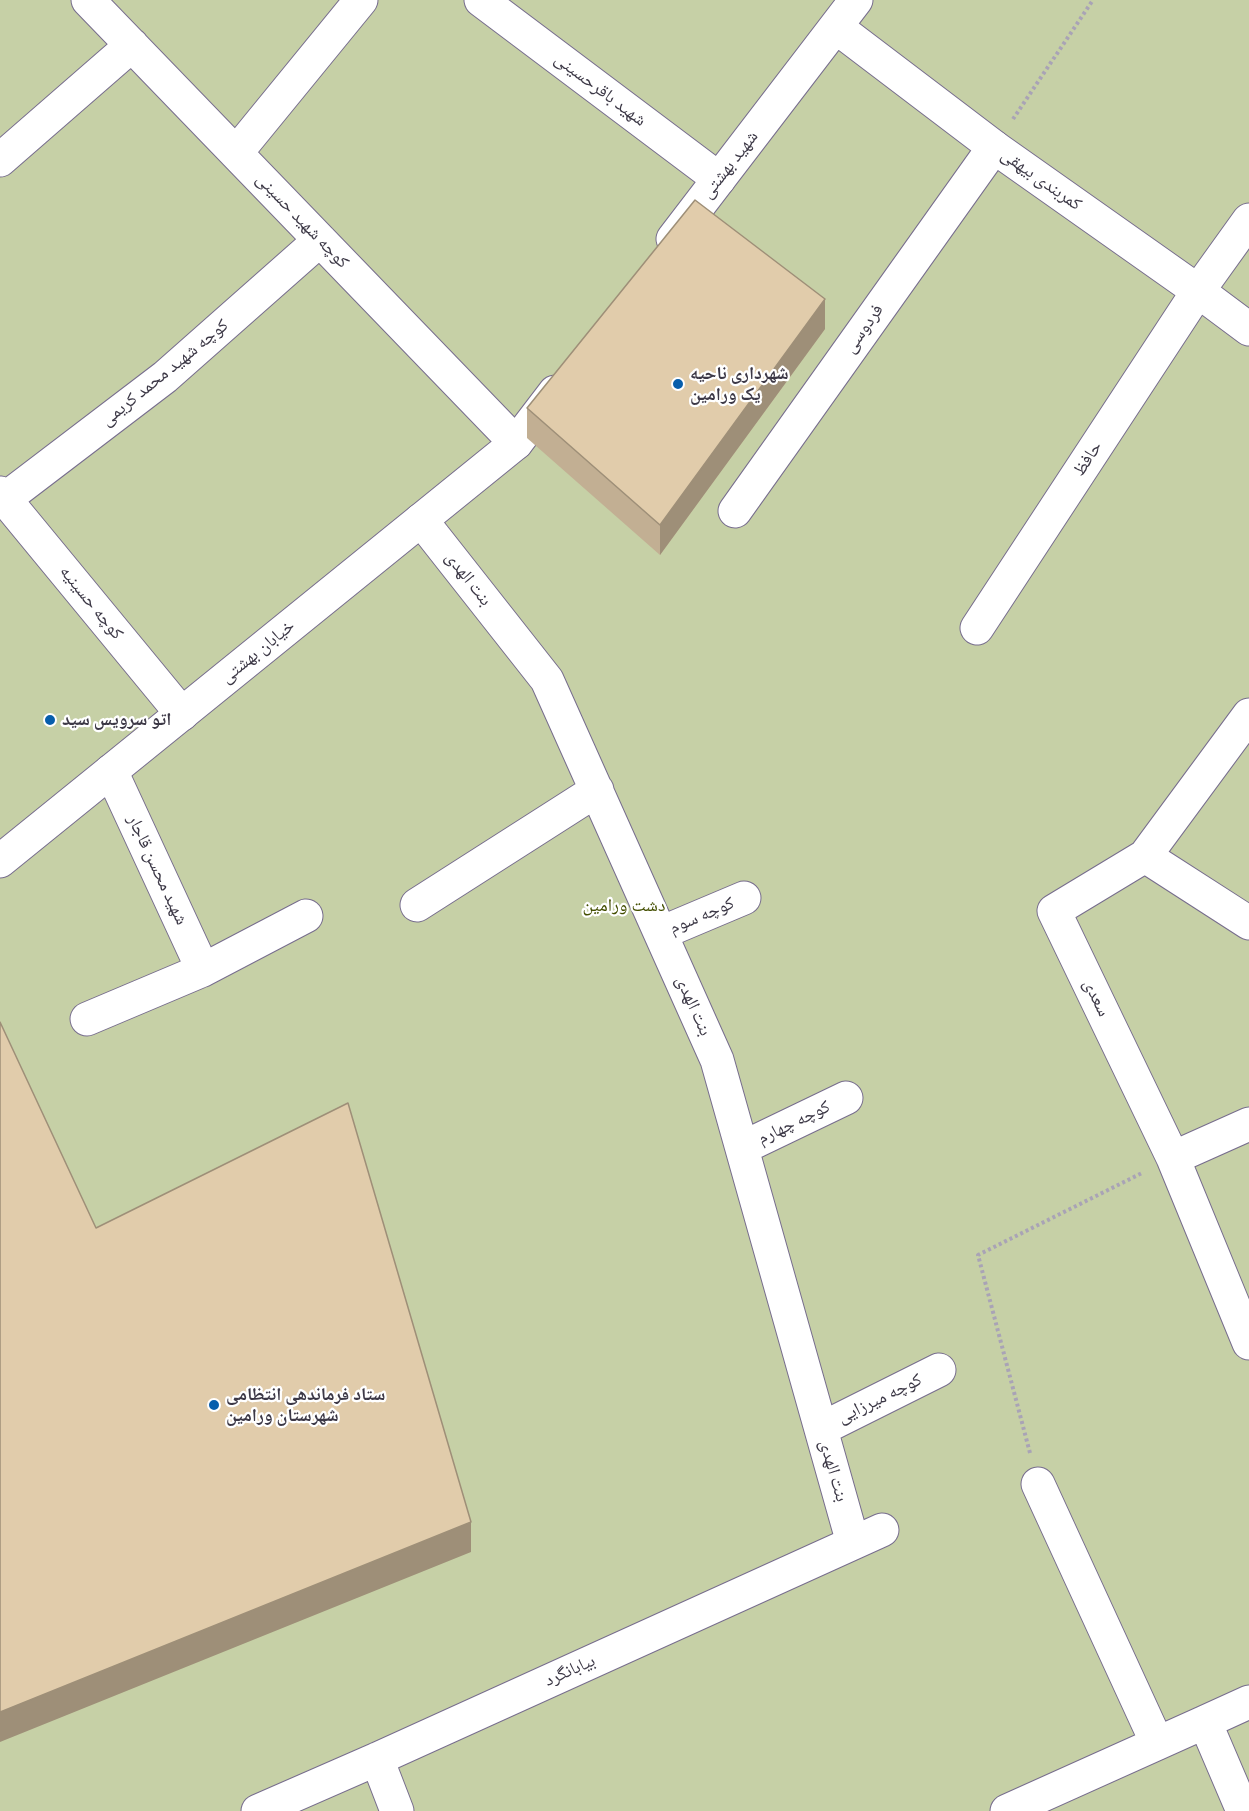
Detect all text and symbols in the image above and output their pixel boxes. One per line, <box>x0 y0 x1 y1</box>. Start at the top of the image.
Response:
street label: شهید باقرحسینی <box>550 48 650 132</box>
street label: شهید بهشتی <box>697 127 763 203</box>
street label: کمربندی بیهقی <box>996 144 1086 216</box>
street label: کوچه شهید حسینی <box>251 169 353 273</box>
street label: فردوسی <box>839 300 889 358</box>
street label: کوچه شهید محمد کریمی <box>97 315 233 431</box>
place label: شهرداری ناحیه یک ورامین <box>690 363 789 406</box>
marker: شهرداری ناحیه یک ورامین <box>671 377 685 391</box>
street label: حافظ <box>1069 437 1107 481</box>
street label: بنت الهدی <box>440 547 496 611</box>
street label: کوچه حسینیه <box>55 562 127 644</box>
street label: خیابان بهشتی <box>217 616 299 688</box>
place label: اتو سرویس سید <box>62 709 171 731</box>
marker: اتو سرویس سید <box>43 713 57 727</box>
street label: شهید محسن قاجار <box>122 811 192 929</box>
street label: کوچه سوم <box>666 893 738 939</box>
park label: دشت ورامین <box>583 895 665 917</box>
street label: بنت الهدی <box>670 973 716 1039</box>
street label: سعدی <box>1078 976 1114 1020</box>
street label: کوچه چهارم <box>754 1096 834 1150</box>
street label: کوچه میرزایی <box>834 1369 926 1429</box>
place label: ستاد فرماندهی انتظامی شهرستان ورامین <box>226 1384 385 1426</box>
marker: ستاد فرماندهی انتظامی شهرستان ورامین <box>207 1398 221 1412</box>
street label: بنت الهدی <box>814 1438 852 1504</box>
street label: بیابانگرد <box>541 1650 599 1692</box>

